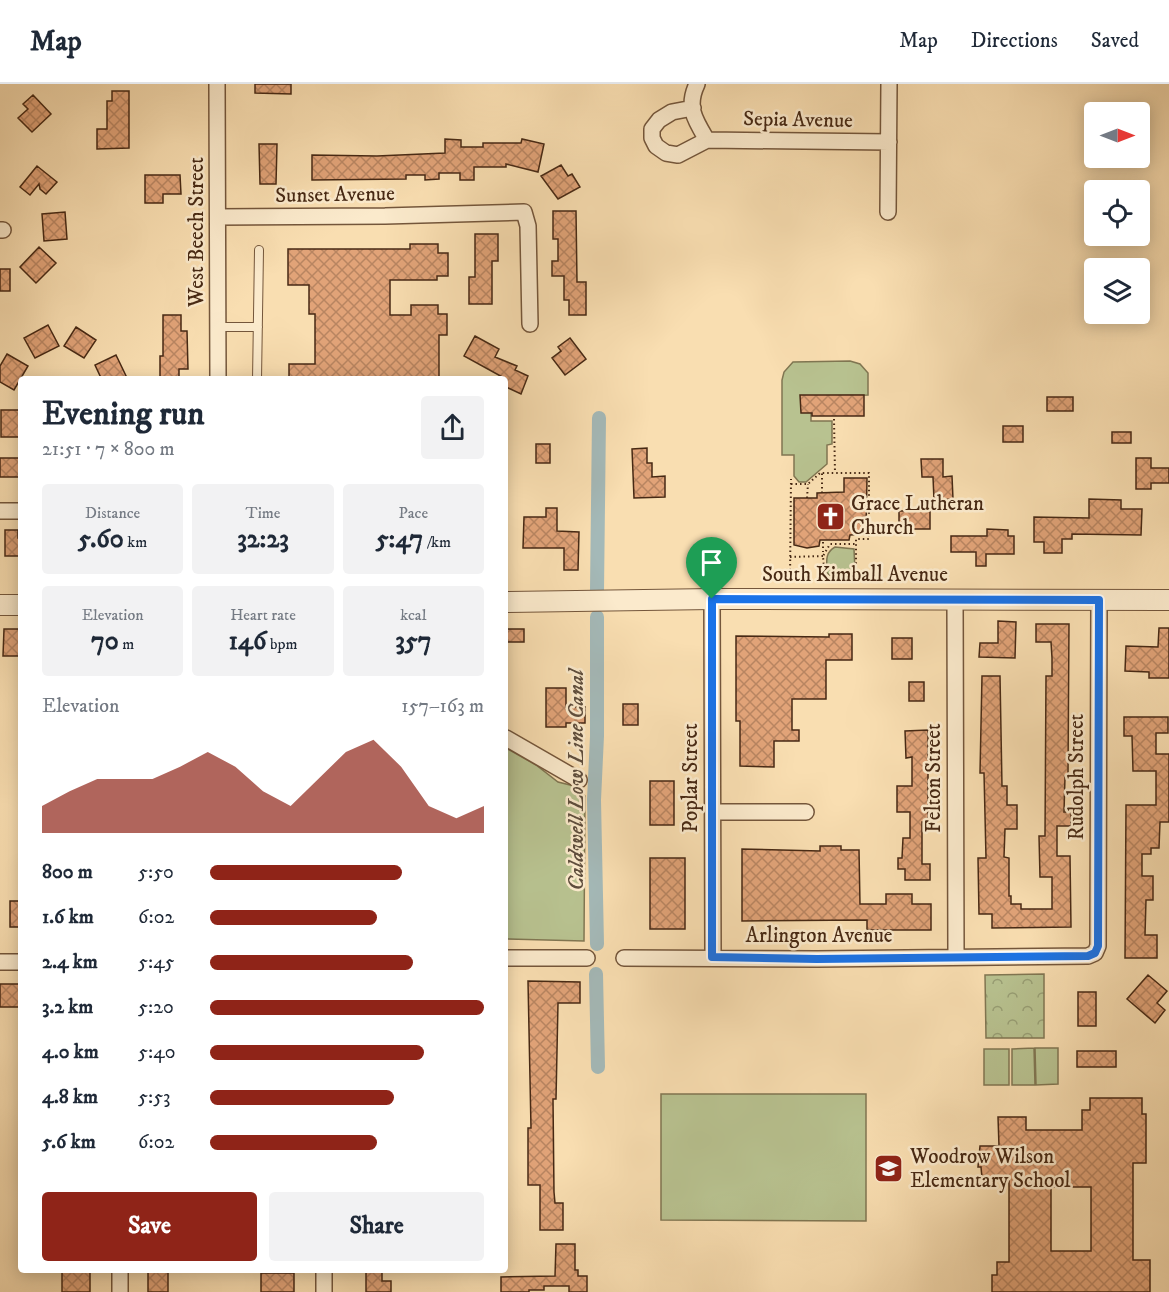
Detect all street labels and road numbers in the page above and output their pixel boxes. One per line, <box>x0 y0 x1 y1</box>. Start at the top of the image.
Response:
street label: Sepia Avenue <box>743 106 853 134</box>
street label: West Beech Street <box>184 157 210 308</box>
street label: Sunset Avenue <box>275 181 395 209</box>
street label: South Kimball Avenue <box>762 562 948 588</box>
street label: Rudolph Street <box>1064 713 1090 840</box>
street label: Poplar Street <box>678 723 704 833</box>
street label: Felton Street <box>921 723 947 833</box>
street label: Arlington Avenue <box>746 923 893 949</box>

